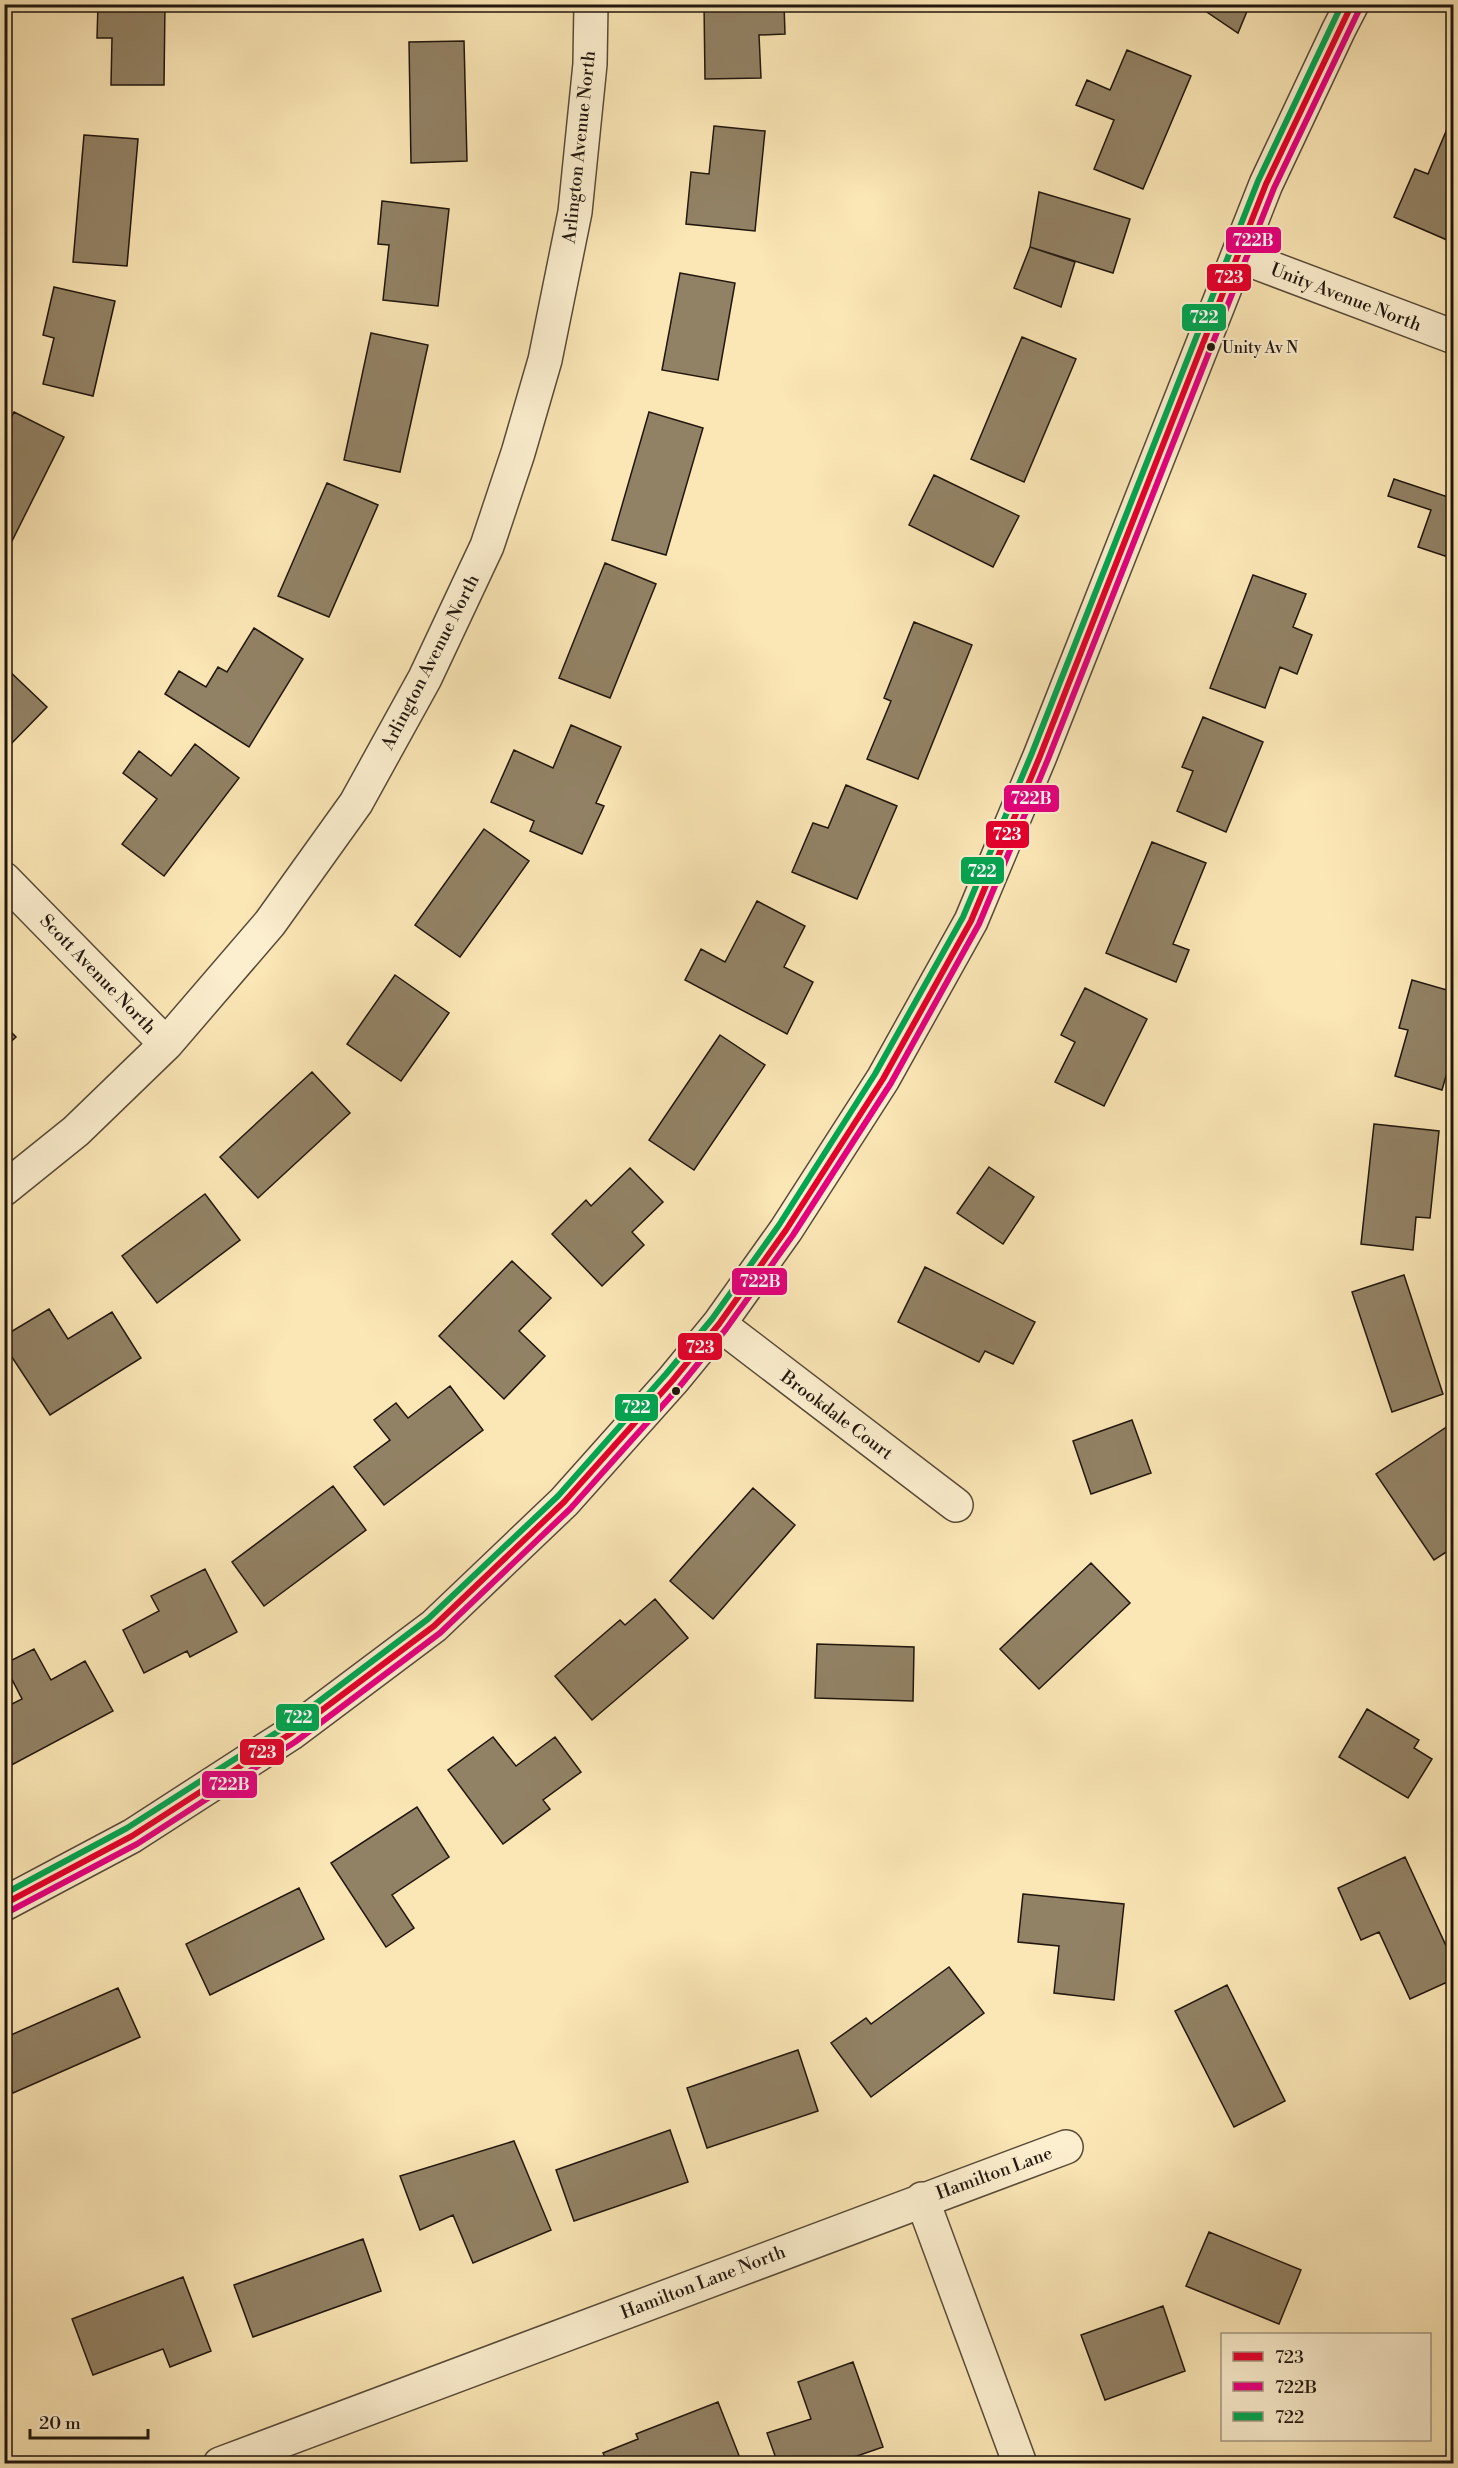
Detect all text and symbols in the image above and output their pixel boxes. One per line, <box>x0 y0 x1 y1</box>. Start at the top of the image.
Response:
street label: Arlington Avenue North <box>558 49 601 246</box>
line badge: 722B <box>1225 226 1282 254</box>
text: 722B <box>1232 231 1274 251</box>
street label: Unity Avenue North <box>1267 258 1425 337</box>
line badge: 723 <box>1206 263 1252 292</box>
text: 723 <box>1215 268 1244 288</box>
line badge: 722 <box>1181 303 1227 332</box>
text: 722 <box>1189 308 1219 328</box>
place label: Unity Av N <box>1222 338 1298 358</box>
marker: Unity Av N <box>1205 341 1217 353</box>
street label: Arlington Avenue North <box>376 570 485 755</box>
line badge: 722B <box>1003 784 1060 813</box>
text: 722B <box>1010 789 1052 809</box>
line badge: 723 <box>985 820 1030 849</box>
text: 723 <box>993 825 1022 845</box>
line badge: 722 <box>960 856 1005 885</box>
text: 722 <box>967 862 997 882</box>
street label: Scott Avenue North <box>35 910 161 1039</box>
line badge: 722B <box>731 1267 788 1296</box>
text: 722B <box>739 1272 781 1292</box>
line badge: 723 <box>677 1332 723 1361</box>
text: 723 <box>686 1338 715 1358</box>
street label: Brookdale Court <box>775 1365 898 1465</box>
unlabelled marker <box>670 1385 682 1397</box>
line badge: 722 <box>614 1393 659 1422</box>
text: 722 <box>621 1398 651 1418</box>
line badge: 722 <box>275 1703 320 1732</box>
text: 722 <box>283 1708 313 1728</box>
line badge: 723 <box>239 1738 285 1766</box>
text: 723 <box>248 1743 277 1763</box>
line badge: 722B <box>201 1770 258 1799</box>
text: 722B <box>208 1775 250 1795</box>
street label: Hamilton Lane <box>933 2142 1055 2205</box>
street label: Hamilton Lane North <box>618 2240 789 2325</box>
legend <box>1221 2333 1431 2441</box>
text: 723 <box>1275 2346 1304 2369</box>
text: 722B <box>1275 2376 1317 2399</box>
scale bar <box>30 2402 148 2440</box>
text: 722 <box>1275 2406 1304 2429</box>
text: 20 m <box>39 2412 81 2435</box>

